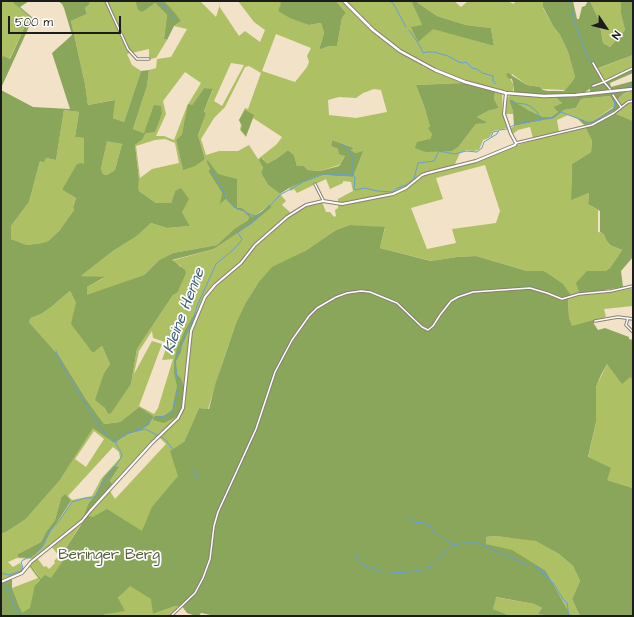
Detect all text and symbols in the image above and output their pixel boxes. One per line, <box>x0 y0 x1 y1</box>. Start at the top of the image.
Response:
scale bar <box>10 8 123 34</box>
north arrow <box>586 8 626 48</box>
text: 500 m <box>15 14 53 31</box>
text: N <box>608 28 624 42</box>
water label: Kleine Henne <box>160 266 210 356</box>
park label: Beringer Berg <box>58 547 160 565</box>

